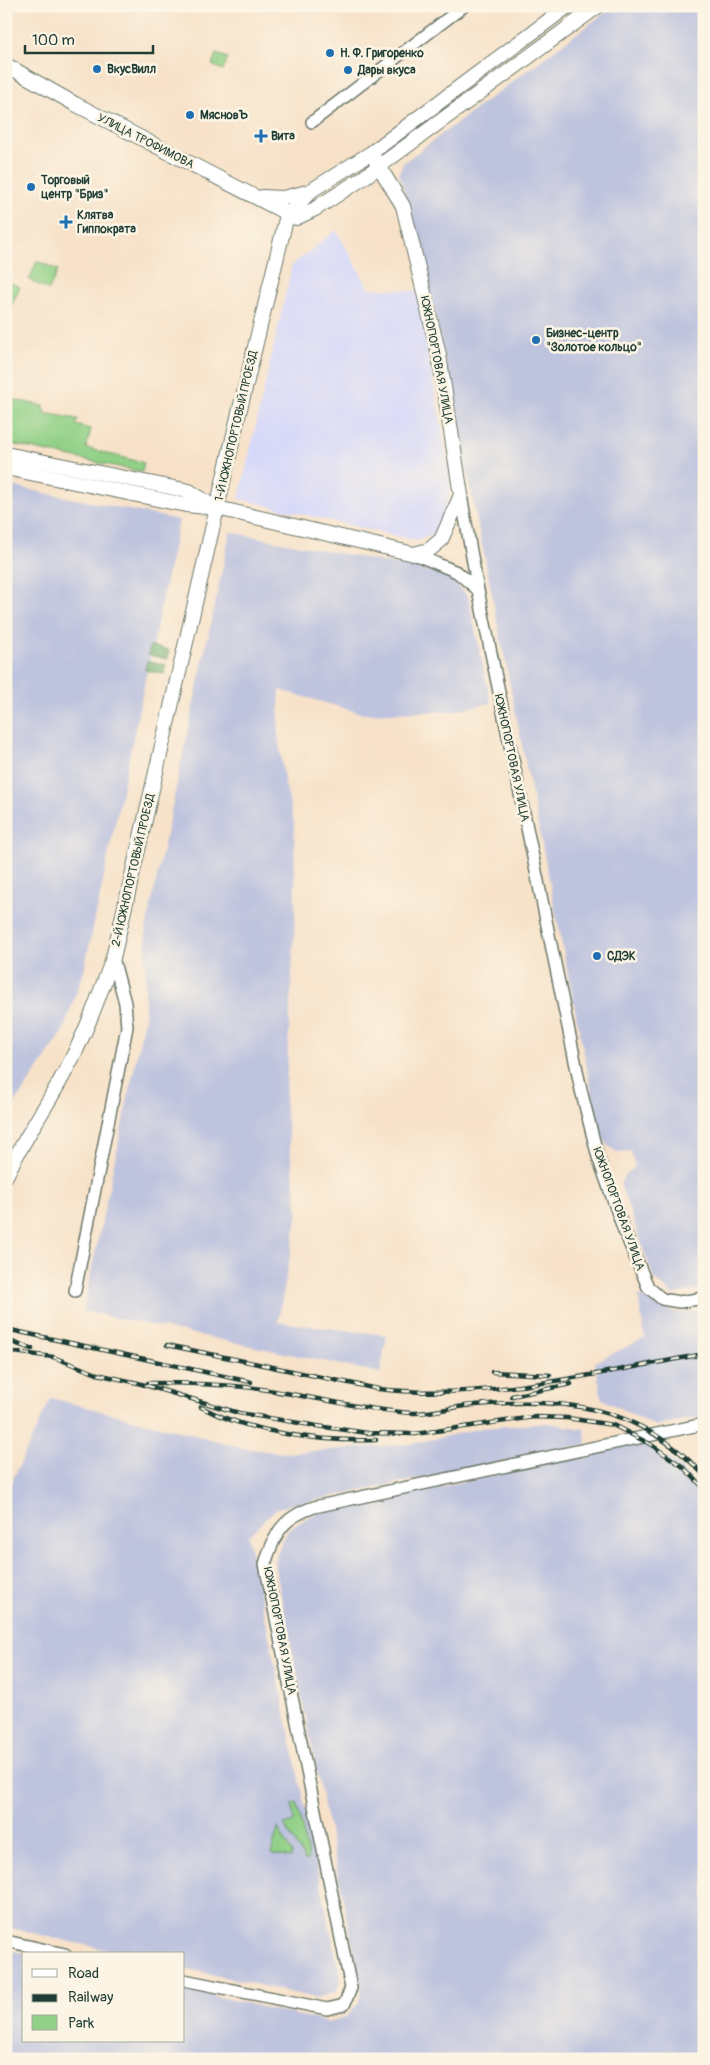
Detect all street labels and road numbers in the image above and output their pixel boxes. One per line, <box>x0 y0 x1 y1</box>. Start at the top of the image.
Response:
street label: УЛИЦА ТРОФИМОВА <box>95 111 197 172</box>
street label: ЮЖНОПОРТОВАЯ УЛИЦА <box>417 295 456 425</box>
street label: 1-Й ЮЖНОПОРТОВЫЙ ПРОЕЗД <box>212 349 261 503</box>
street label: ЮЖНОПОРТОВАЯ УЛИЦА <box>491 693 532 823</box>
street label: 2-Й ЮЖНОПОРТОВЫЙ ПРОЕЗД <box>109 792 159 948</box>
street label: ЮЖНОПОРТОВАЯ УЛИЦА <box>589 1146 648 1273</box>
street label: ЮЖНОПОРТОВАЯ УЛИЦА <box>260 1566 299 1696</box>

